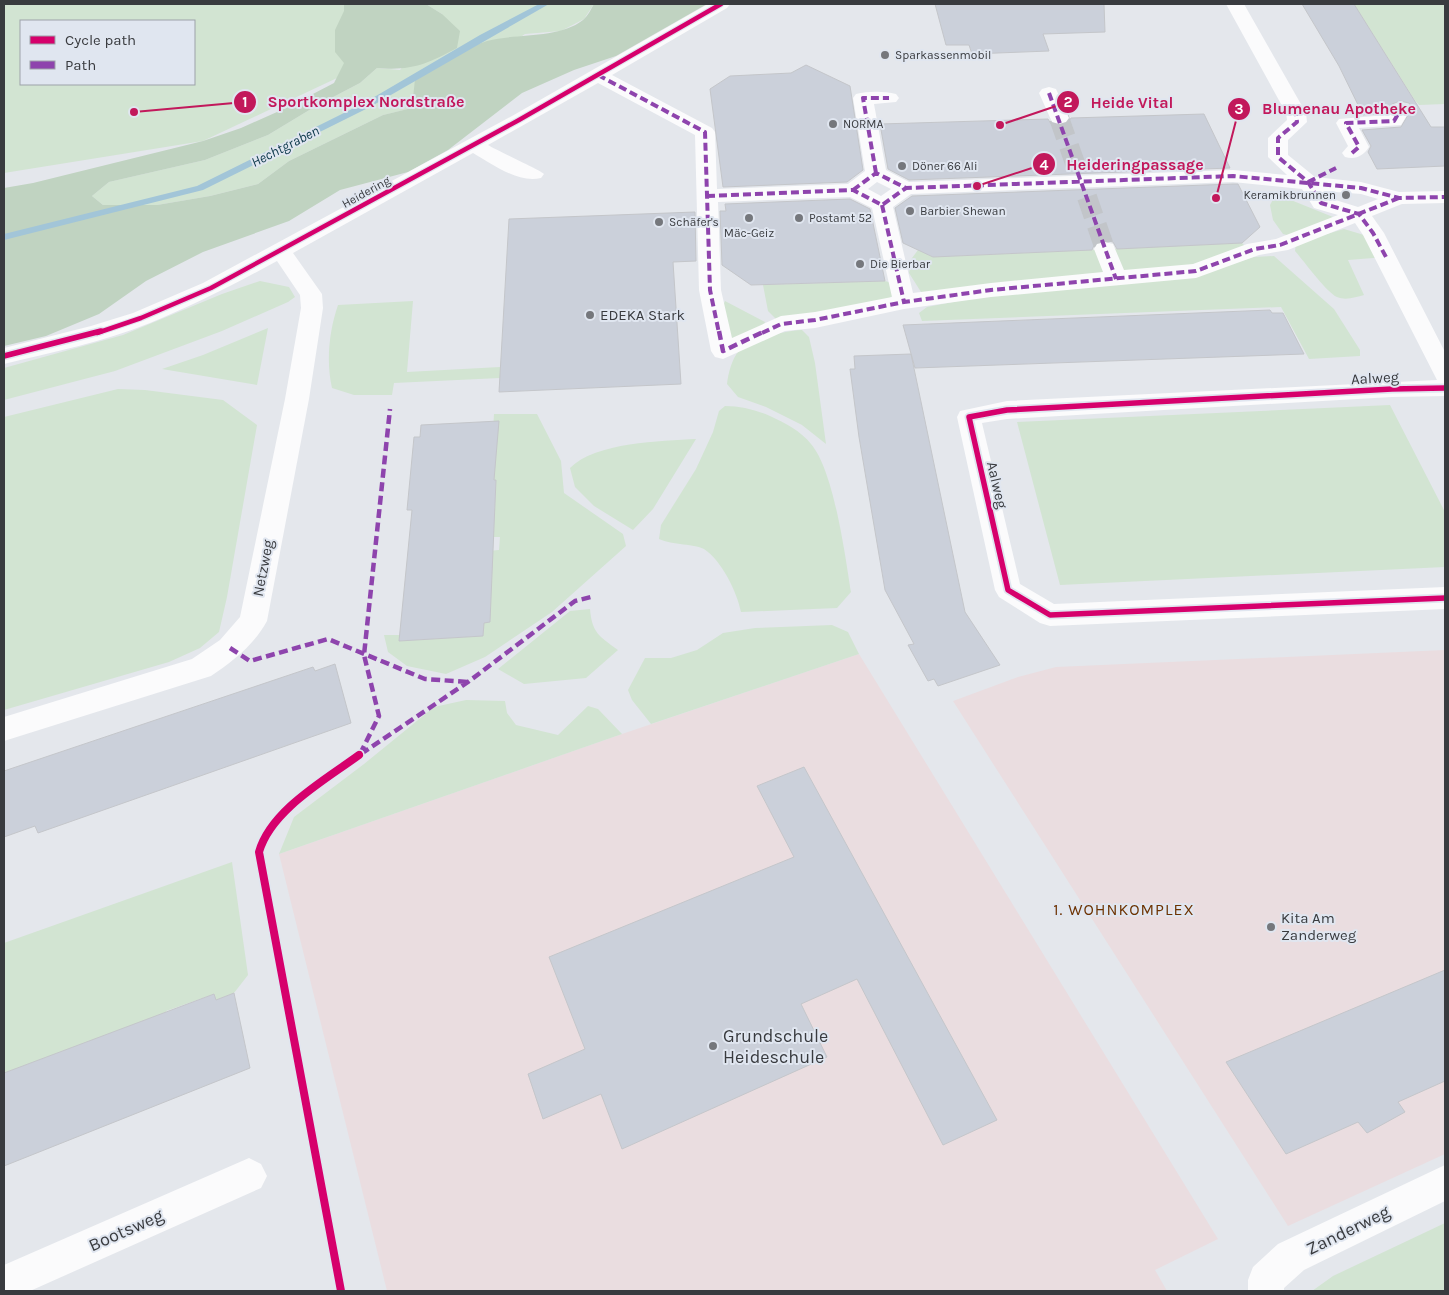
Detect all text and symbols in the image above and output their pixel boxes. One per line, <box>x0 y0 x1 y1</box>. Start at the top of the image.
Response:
legend <box>20 20 195 85</box>
text: Cycle path <box>65 31 136 49</box>
place label: Sparkassenmobil <box>895 48 991 62</box>
marker: Sparkassenmobil <box>879 49 891 61</box>
text: Path <box>65 56 96 74</box>
callout: Sportkomplex Nordstraße <box>233 86 475 117</box>
callout: Heide Vital <box>1055 87 1183 118</box>
text: Sportkomplex Nordstraße <box>267 92 465 111</box>
text: 1 <box>242 93 248 111</box>
text: 2 <box>1063 93 1073 111</box>
text: Heide Vital <box>1091 93 1173 112</box>
callout: Blumenau Apotheke <box>1227 93 1426 124</box>
text: Blumenau Apotheke <box>1262 99 1416 118</box>
text: 3 <box>1234 100 1244 118</box>
place label: NORMA <box>843 117 883 131</box>
marker: NORMA <box>827 118 839 130</box>
water label: Hechtgraben <box>248 122 322 171</box>
callout: Heideringpassage <box>1031 149 1214 180</box>
text: Heideringpassage <box>1066 155 1204 174</box>
text: 4 <box>1040 156 1049 174</box>
place label: Döner 66 Ali <box>912 159 978 173</box>
marker: Döner 66 Ali <box>896 160 908 172</box>
street label: Heidering <box>339 173 393 211</box>
place label: Keramikbrunnen <box>1243 188 1336 202</box>
marker: Keramikbrunnen <box>1340 189 1352 201</box>
place label: Barbier Shewan <box>920 204 1006 218</box>
marker: Barbier Shewan <box>904 205 916 217</box>
place label: Postamt 52 <box>809 211 872 225</box>
marker: Mäc-Geiz <box>743 212 755 224</box>
marker: Postamt 52 <box>793 212 805 224</box>
place label: Schäfer's <box>669 215 719 229</box>
marker: Schäfer's <box>653 216 665 228</box>
place label: Mäc-Geiz <box>724 226 774 240</box>
place label: Die Bierbar <box>870 257 931 271</box>
marker: Die Bierbar <box>854 258 866 270</box>
place label: EDEKA Stark <box>600 306 685 324</box>
marker: EDEKA Stark <box>584 309 596 321</box>
street label: Aalweg <box>1350 368 1400 388</box>
street label: Aalweg <box>983 460 1011 511</box>
street label: Netzweg <box>249 537 277 598</box>
district label: 1. WOHNKOMPLEX <box>1053 900 1195 919</box>
place label: Kita Am Zanderweg <box>1281 909 1357 944</box>
marker: Kita Am Zanderweg <box>1265 921 1277 933</box>
place label: Grundschule Heideschule <box>723 1025 828 1068</box>
marker: Grundschule Heideschule <box>707 1040 719 1052</box>
street label: Zanderweg <box>1303 1200 1393 1260</box>
street label: Bootsweg <box>85 1204 167 1256</box>

